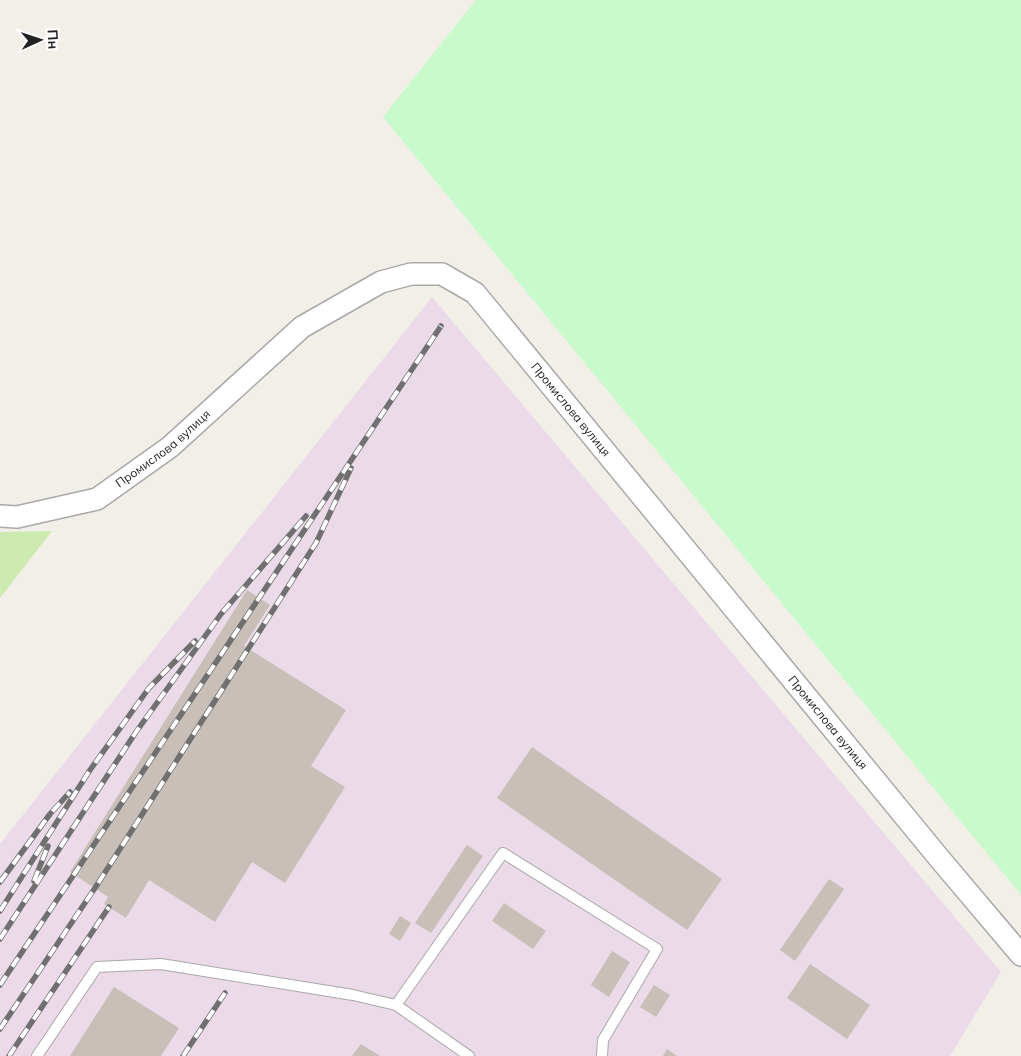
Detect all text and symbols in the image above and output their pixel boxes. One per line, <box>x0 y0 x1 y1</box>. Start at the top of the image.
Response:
north arrow <box>15 15 65 65</box>
text: Пн <box>43 29 62 50</box>
street label: Промислова вулиця <box>528 359 614 459</box>
street label: Промислова вулиця <box>112 406 213 490</box>
street label: Промислова вулиця <box>785 672 871 772</box>

